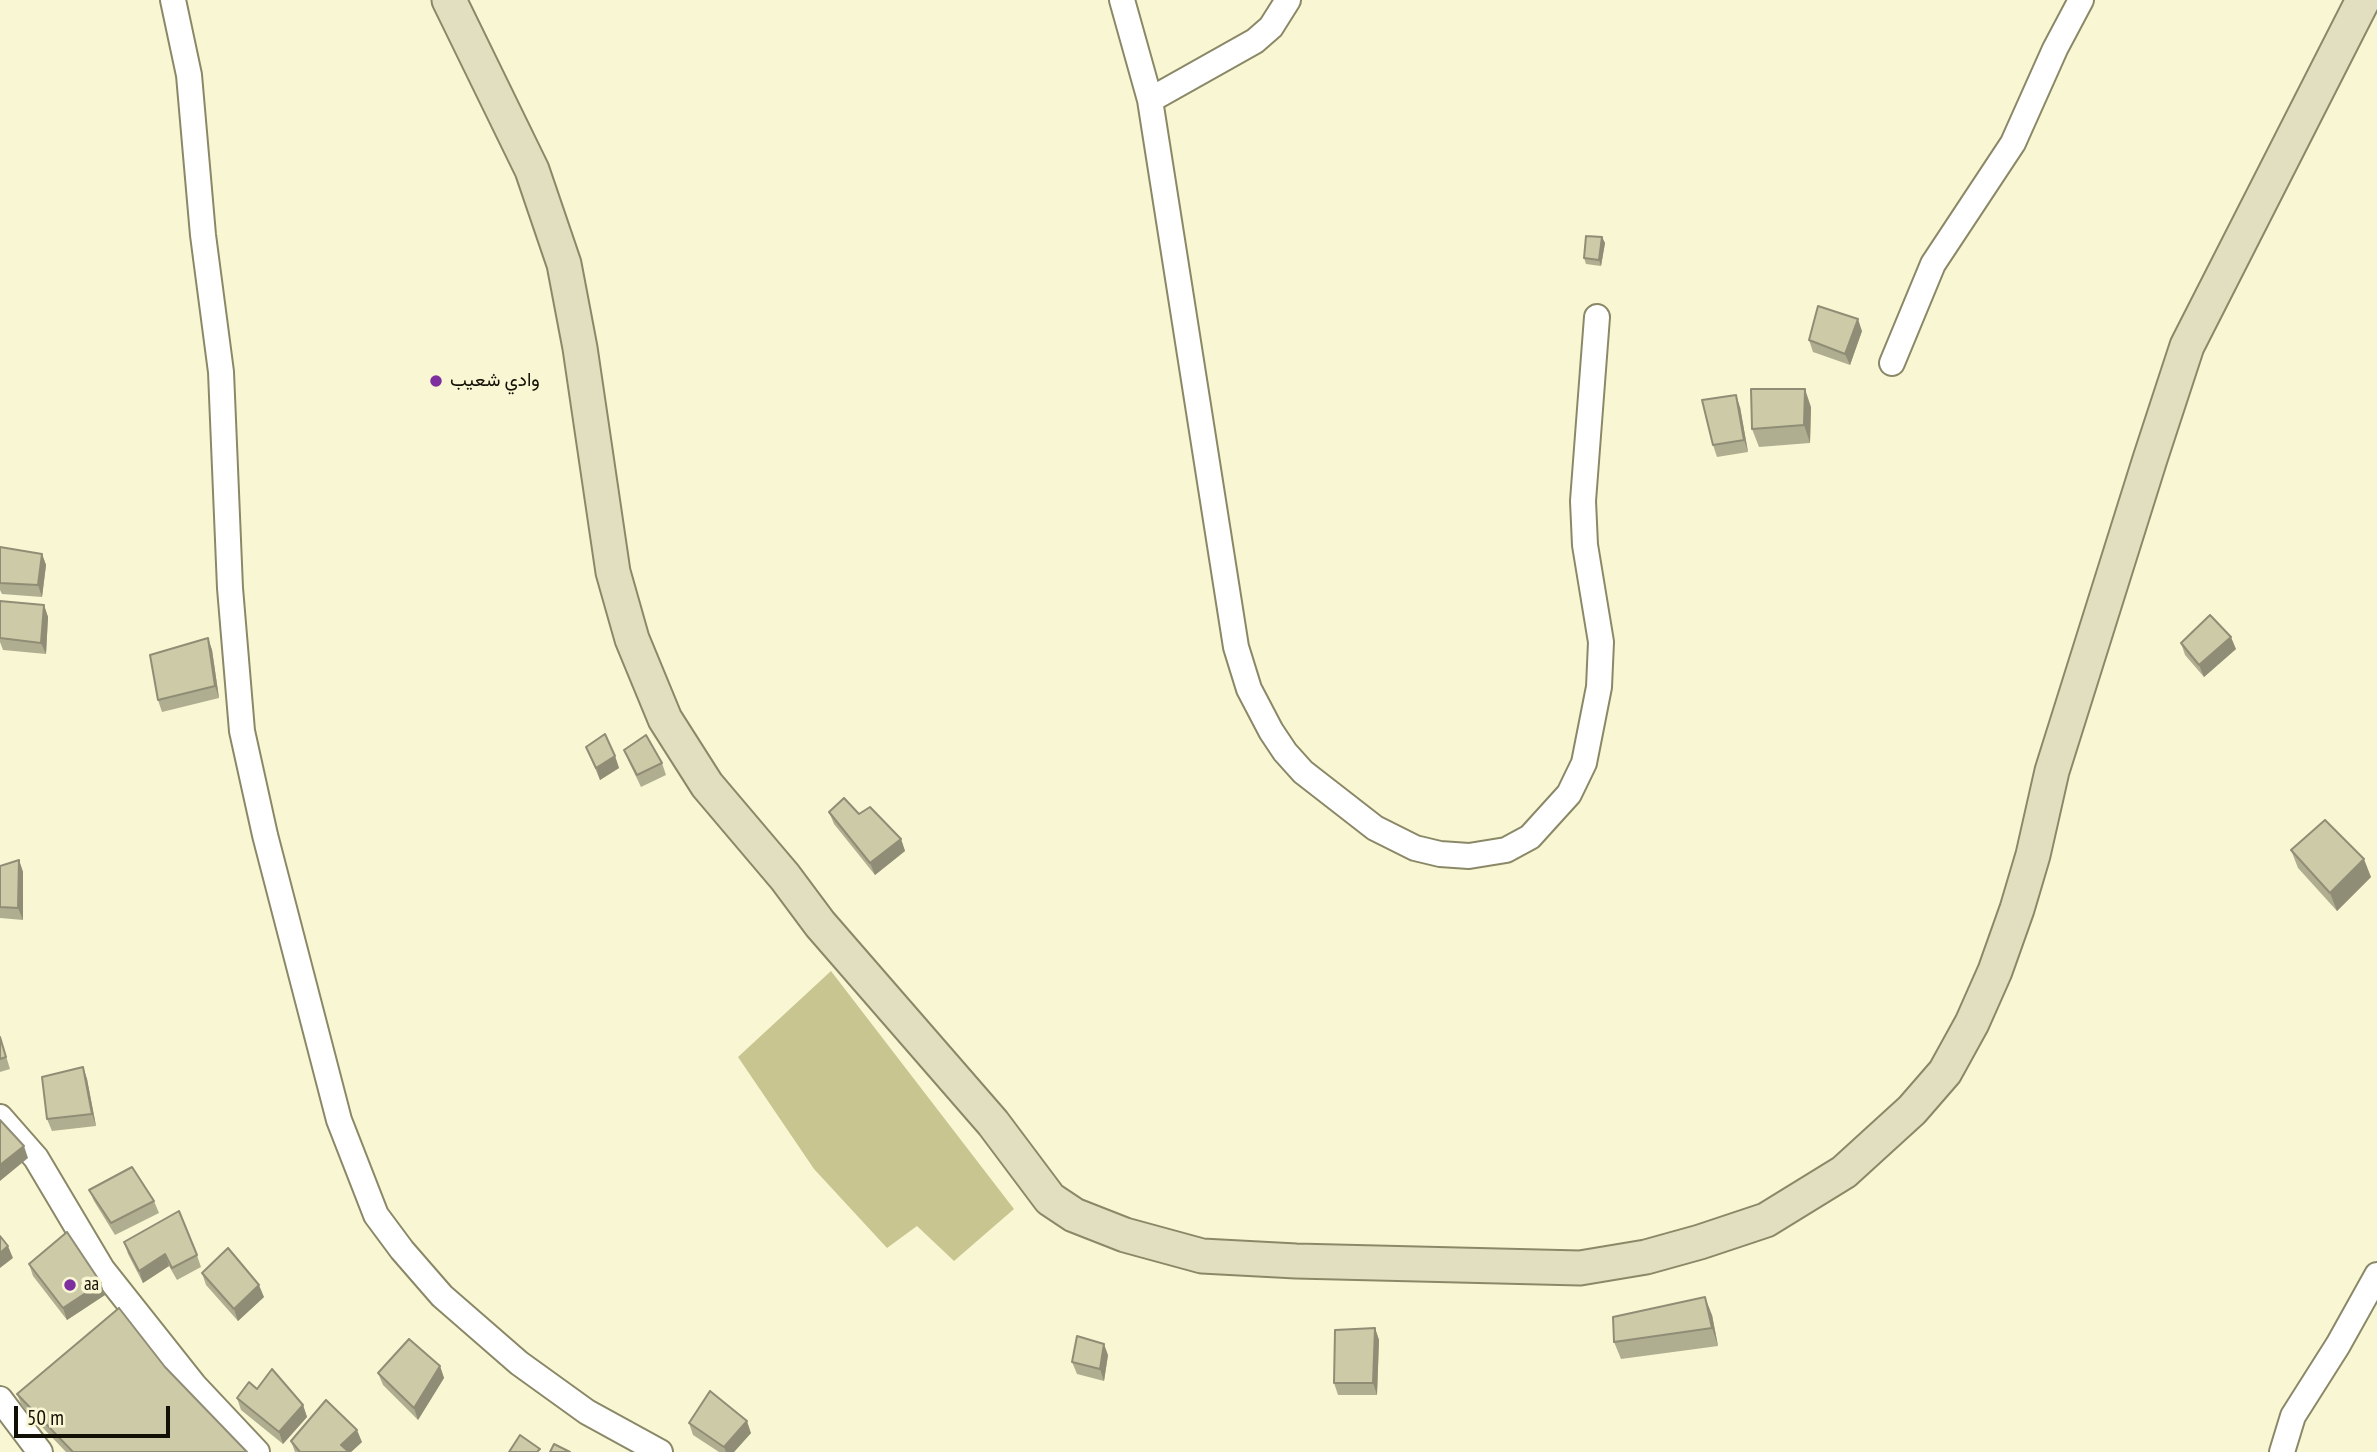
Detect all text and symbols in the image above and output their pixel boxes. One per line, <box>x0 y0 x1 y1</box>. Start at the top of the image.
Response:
place label: وادي شعيب <box>450 370 540 392</box>
marker: وادي شعيب <box>428 373 444 389</box>
place label: aa <box>84 1274 99 1296</box>
marker: aa <box>62 1277 78 1293</box>
scale bar <box>18 1392 173 1436</box>
text: 50 m <box>27 1404 64 1431</box>

